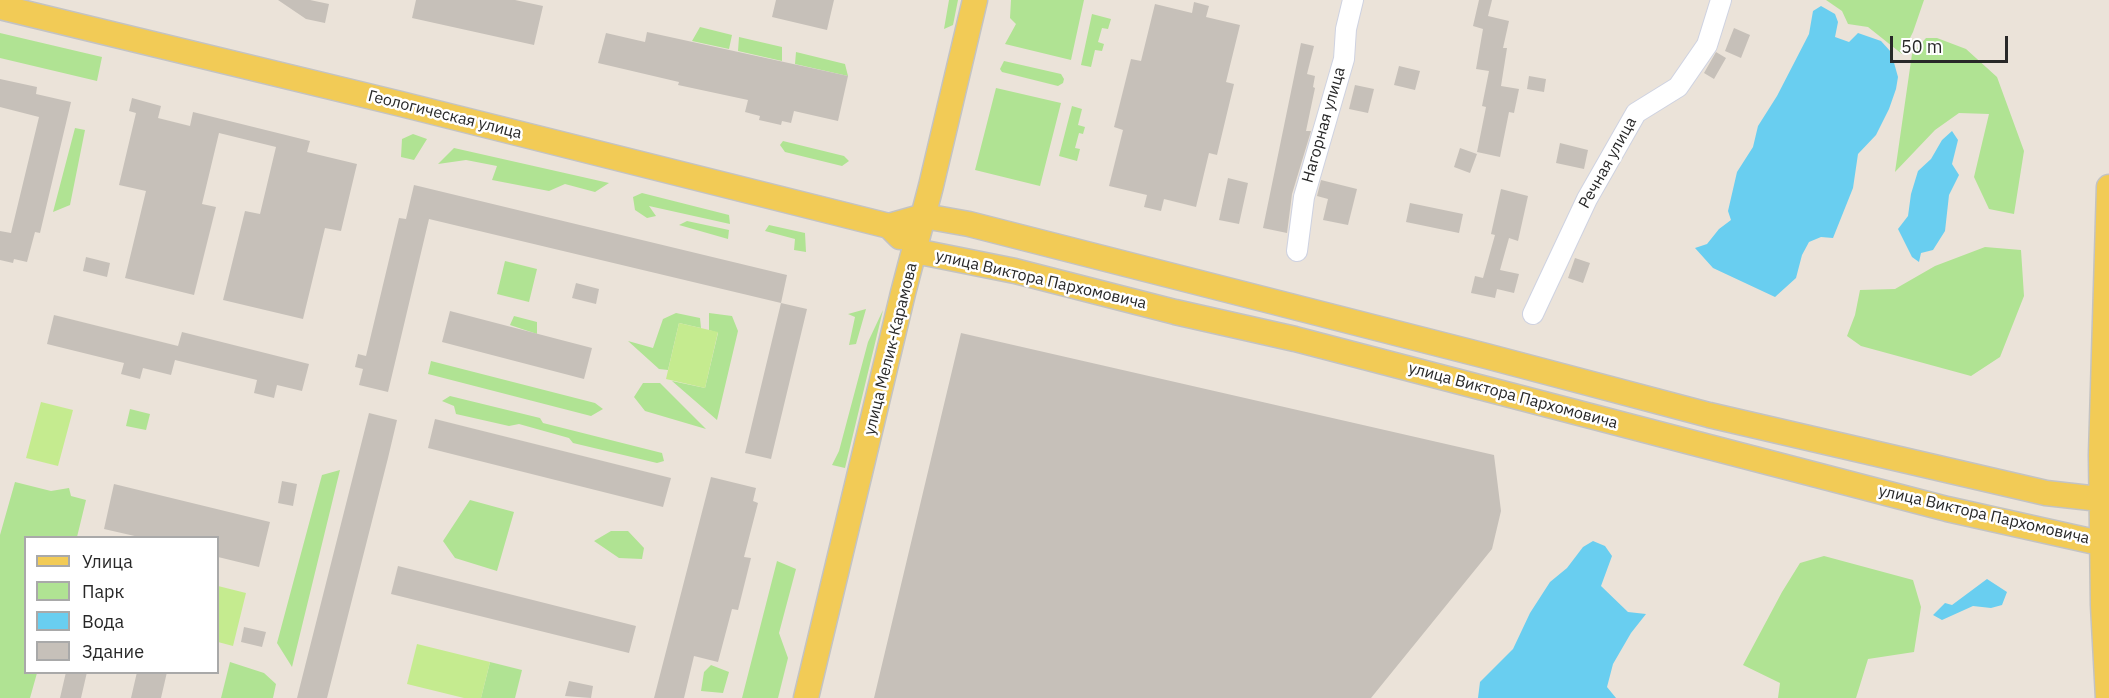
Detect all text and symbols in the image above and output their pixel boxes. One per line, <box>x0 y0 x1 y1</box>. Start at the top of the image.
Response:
scale bar <box>1893 24 2012 62</box>
text: 50 m <box>1901 35 1943 58</box>
street label: Нагорная улица <box>1298 65 1350 185</box>
street label: Геологическая улица <box>366 87 524 143</box>
street label: Речная улица <box>1575 114 1641 212</box>
street label: улица Виктора Пархомовича <box>934 246 1148 314</box>
street label: улица Мелик-Карамова <box>860 261 922 437</box>
street label: улица Виктора Пархомовича <box>1406 359 1620 433</box>
street label: улица Виктора Пархомовича <box>1877 481 2091 549</box>
legend <box>24 536 219 674</box>
text: Улица <box>82 550 133 573</box>
text: Парк <box>82 580 124 603</box>
text: Вода <box>82 610 124 633</box>
text: Здание <box>82 640 144 663</box>

